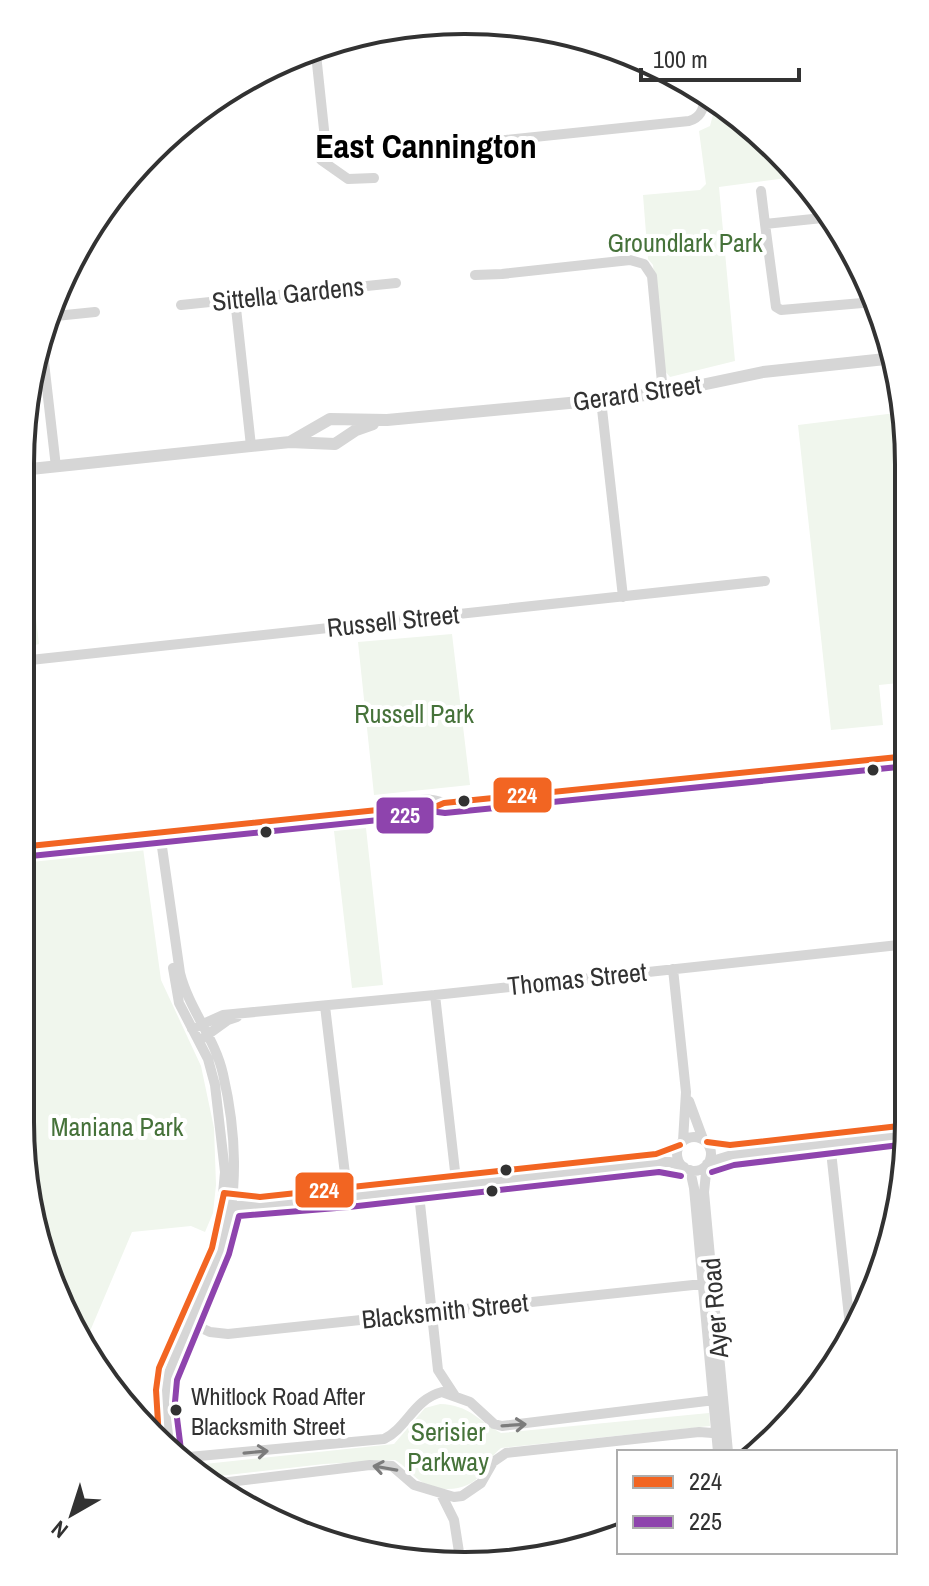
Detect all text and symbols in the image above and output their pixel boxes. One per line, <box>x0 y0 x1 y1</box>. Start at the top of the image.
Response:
scale bar <box>641 32 799 82</box>
text: 100 m <box>653 43 708 75</box>
district label: East Cannington <box>315 123 537 169</box>
park label: Groundlark Park <box>607 225 763 260</box>
street label: Sittella Gardens <box>210 268 366 319</box>
street label: Gerard Street <box>571 366 703 419</box>
street label: Russell Street <box>325 596 461 645</box>
park label: Russell Park <box>354 696 474 731</box>
unlabelled marker <box>865 762 881 778</box>
line badge: 224 <box>492 776 553 814</box>
text: 224 <box>507 780 537 810</box>
unlabelled marker <box>456 793 472 809</box>
line badge: 225 <box>375 796 435 835</box>
text: 225 <box>390 800 420 830</box>
unlabelled marker <box>258 824 274 840</box>
street label: Thomas Street <box>506 954 648 1003</box>
park label: Maniana Park <box>51 1109 184 1144</box>
unlabelled marker <box>498 1162 514 1178</box>
line badge: 224 <box>294 1171 355 1209</box>
text: 224 <box>309 1175 339 1205</box>
unlabelled marker <box>484 1183 500 1199</box>
street label: Ayer Road <box>693 1257 736 1361</box>
street label: Blacksmith Street <box>360 1284 530 1337</box>
place label: Whitlock Road After Blacksmith Street <box>191 1380 365 1442</box>
marker: Whitlock Road After Blacksmith Street <box>168 1402 184 1418</box>
park label: Serisier Parkway <box>407 1414 489 1479</box>
one-way arrow <box>500 1417 526 1432</box>
one-way arrow <box>242 1444 269 1459</box>
legend <box>617 1450 897 1554</box>
one-way arrow <box>372 1459 398 1474</box>
text: 224 <box>689 1465 722 1497</box>
north arrow <box>32 1474 112 1554</box>
text: 225 <box>689 1505 722 1537</box>
text: N <box>45 1514 74 1545</box>

